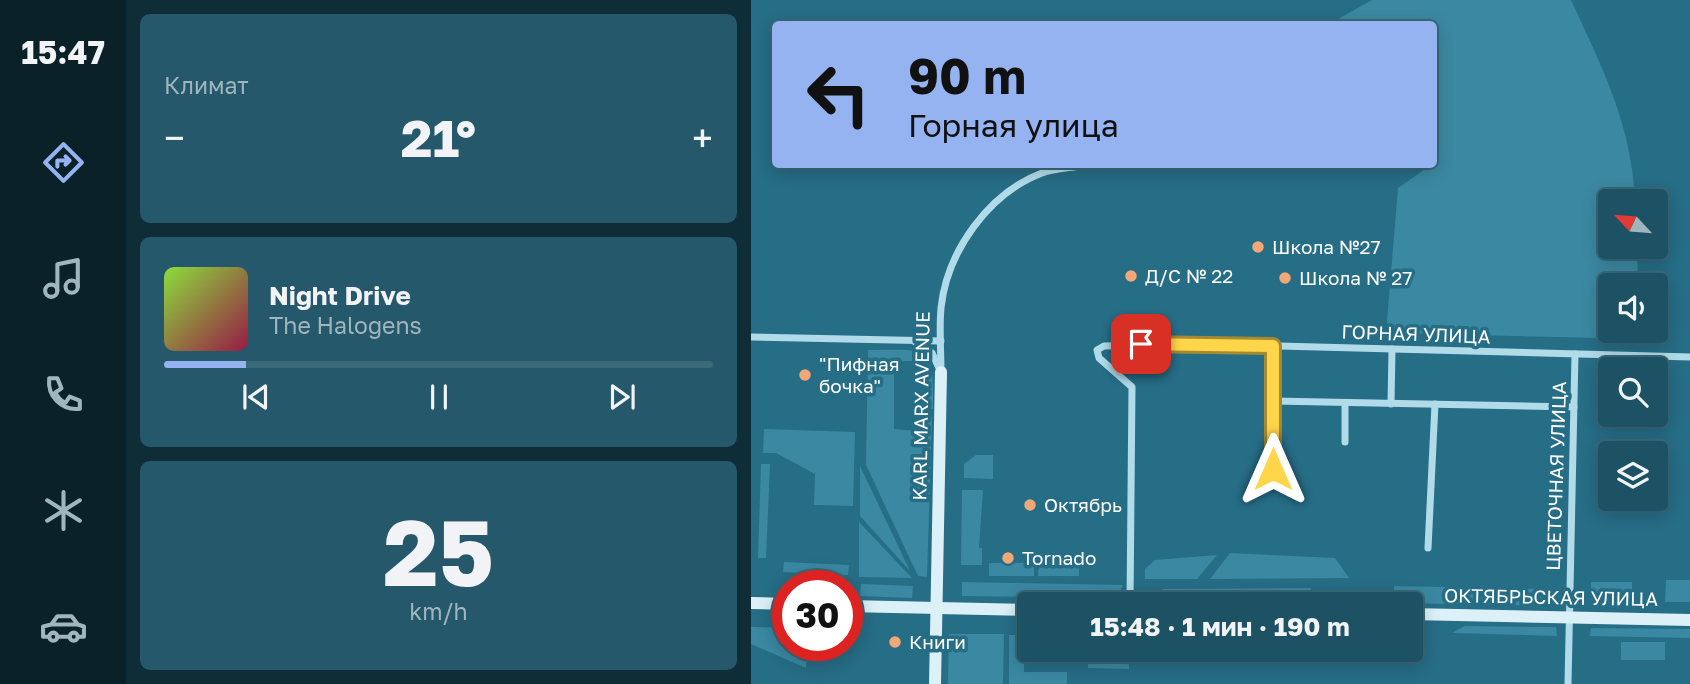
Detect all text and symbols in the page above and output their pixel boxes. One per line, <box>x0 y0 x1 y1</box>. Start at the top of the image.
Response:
text: 15:47 <box>21 33 105 71</box>
text: 90 m <box>908 46 1026 105</box>
icon: left <box>793 49 884 140</box>
text: Климат <box>164 71 249 99</box>
text: 21° <box>401 106 476 168</box>
text: Горная улица <box>908 106 1119 144</box>
text: − <box>164 115 185 160</box>
text: + <box>692 115 713 160</box>
icon: directions <box>39 138 88 187</box>
north arrow <box>1598 189 1668 259</box>
map controls <box>1598 189 1668 511</box>
place label: Школа №27 <box>1272 235 1381 258</box>
marker: Школа №27 <box>1250 239 1266 255</box>
icon: music <box>39 254 88 303</box>
place label: Д/С № 22 <box>1145 264 1233 287</box>
place label: Школа № 27 <box>1299 266 1412 289</box>
marker: Д/С № 22 <box>1123 268 1139 284</box>
marker: Школа № 27 <box>1277 270 1293 286</box>
button: sound <box>1598 273 1668 343</box>
text: Night Drive <box>269 280 411 311</box>
text: The Halogens <box>269 311 422 339</box>
street label: KARL MARX AVENUE <box>907 311 934 501</box>
pin <box>1111 314 1171 374</box>
street label: ГОРНАЯ УЛИЦА <box>1341 319 1491 348</box>
icon: arrive <box>1122 325 1160 363</box>
place label: "Пифная бочка" <box>819 352 899 397</box>
button: search <box>1598 357 1668 427</box>
marker: "Пифная бочка" <box>797 367 813 383</box>
icon: phone <box>39 370 88 419</box>
icon: previous <box>237 378 275 416</box>
icon: pause <box>420 378 458 416</box>
icon: next <box>603 378 641 416</box>
street label: ЦВЕТОЧНАЯ УЛИЦА <box>1541 381 1570 571</box>
position arrow <box>1236 432 1310 506</box>
button: layers <box>1598 441 1668 511</box>
icon: climate <box>39 486 88 535</box>
place label: Октябрь <box>1044 493 1122 516</box>
text: 25 <box>383 497 494 606</box>
marker: Октябрь <box>1022 497 1038 513</box>
place label: Tornado <box>1022 546 1096 569</box>
marker: Tornado <box>1000 550 1016 566</box>
speed limit sign: 30 <box>772 570 863 661</box>
street label: ОКТЯБРЬСКАЯ УЛИЦА <box>1444 583 1658 610</box>
text: km/h <box>409 597 468 625</box>
icon: car <box>39 602 88 651</box>
text: 15:48 · 1 мин · 190 m <box>1090 611 1350 642</box>
place label: Книги <box>909 630 966 653</box>
marker: Книги <box>887 634 903 650</box>

